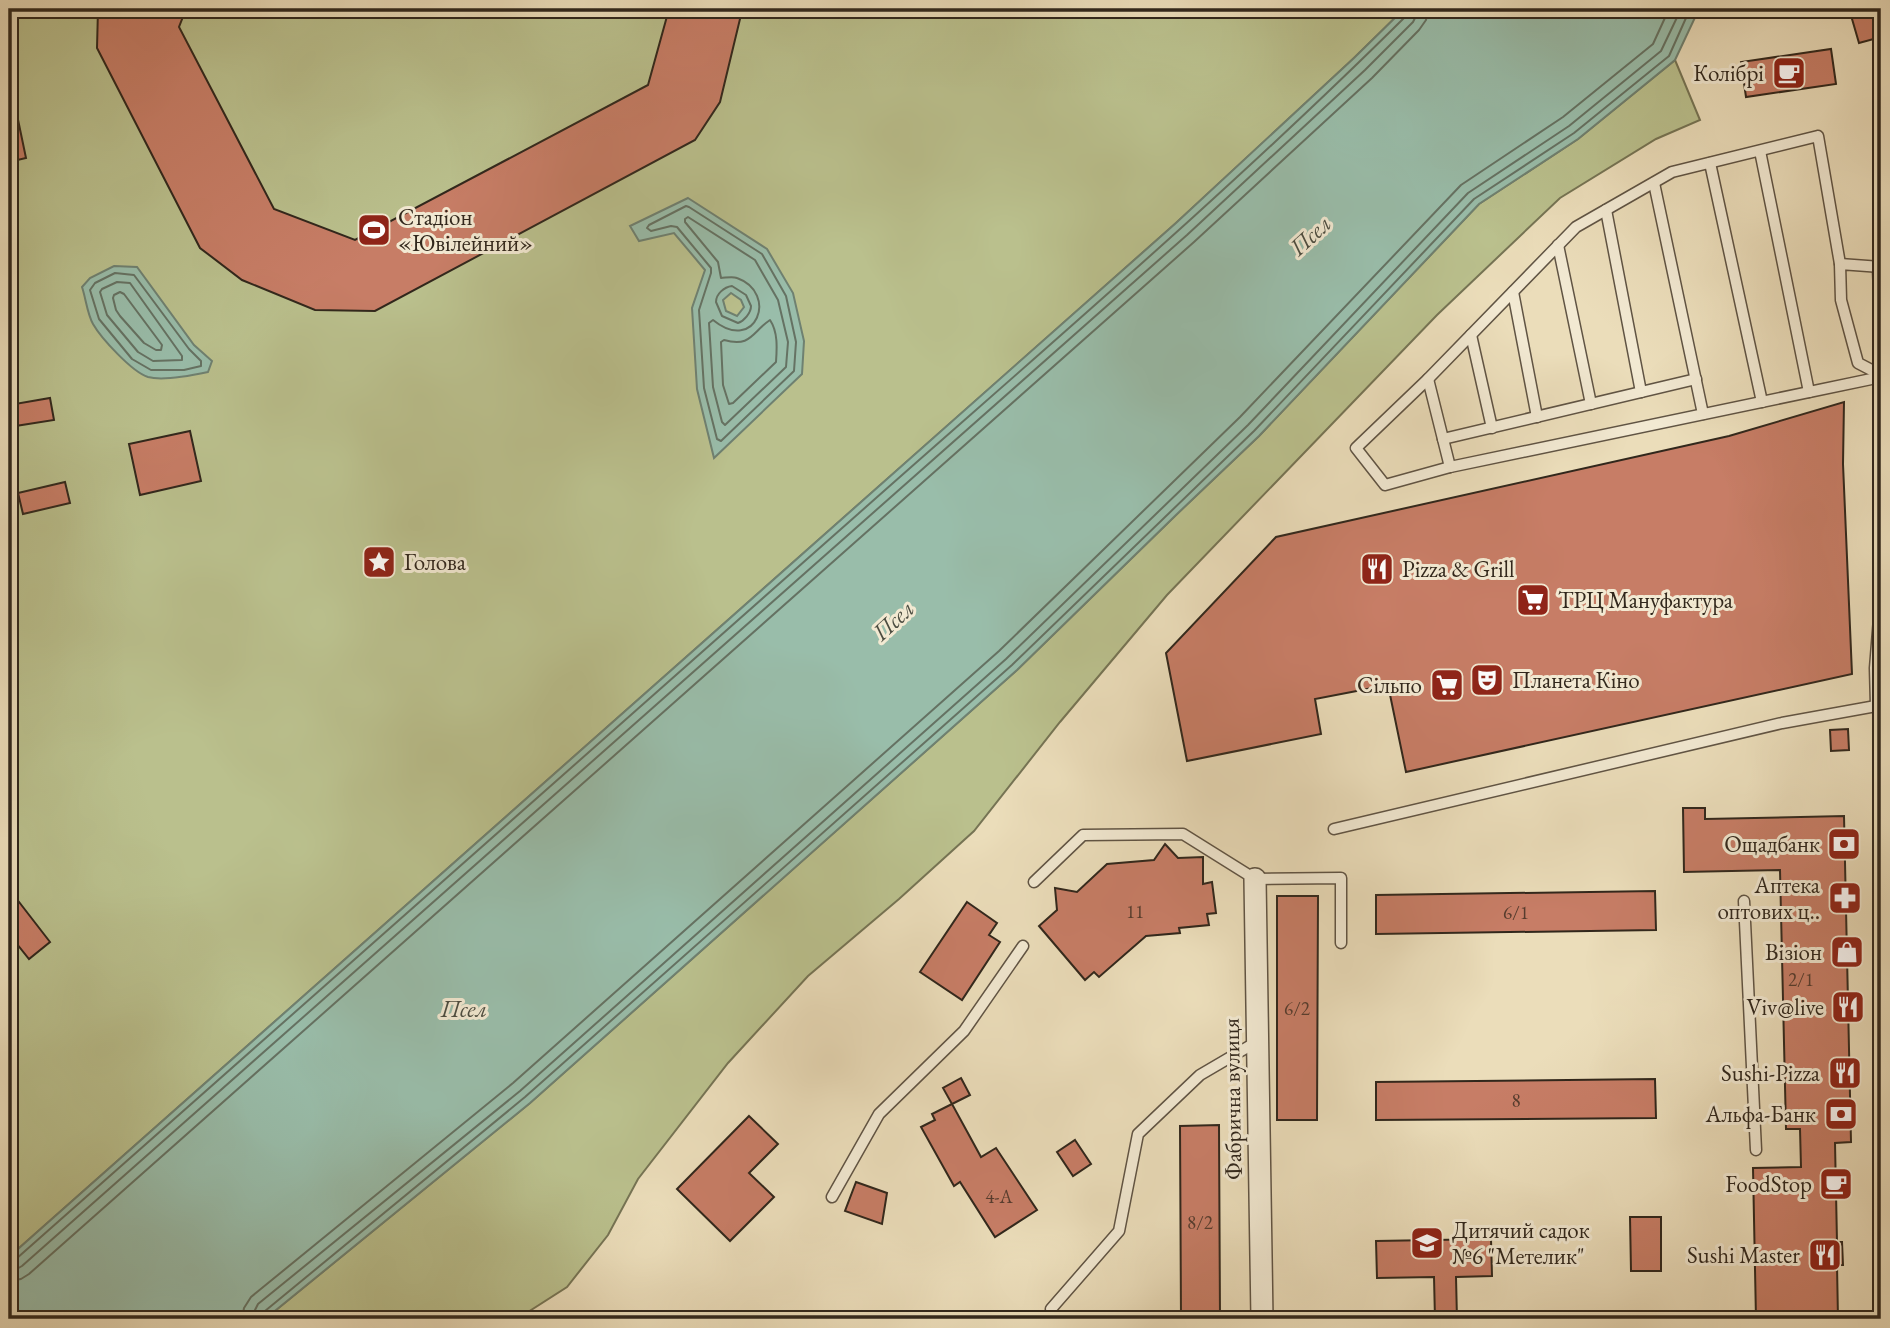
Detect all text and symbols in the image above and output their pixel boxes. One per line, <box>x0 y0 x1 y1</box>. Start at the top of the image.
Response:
cafe icon: Колібрі <box>1770 54 1808 92</box>
place label: Колібрі <box>1693 58 1764 88</box>
place label: Стадіон «Ювілейний» <box>398 202 533 258</box>
water label: Псел <box>1282 208 1338 263</box>
sports icon: Стадіон «Ювілейний» <box>355 211 393 249</box>
place icon: Голова <box>360 543 398 581</box>
place label: Голова <box>404 547 467 577</box>
restaurant icon: Pizza & Grill <box>1358 550 1396 588</box>
place label: Pizza & Grill <box>1402 554 1515 584</box>
supermarket icon: ТРЦ Мануфактура <box>1514 581 1552 619</box>
place label: ТРЦ Мануфактура <box>1558 585 1734 615</box>
water label: Псел <box>865 593 921 648</box>
theatre icon: Планета Кіно <box>1468 661 1506 699</box>
place label: Планета Кіно <box>1512 665 1640 695</box>
supermarket icon: Сільпо <box>1428 666 1466 704</box>
place label: Сільпо <box>1357 670 1422 700</box>
bank icon: Ощадбанк <box>1825 825 1863 863</box>
place label: Ощадбанк <box>1724 829 1820 859</box>
place label: Аптека оптових ц.. <box>1717 870 1821 926</box>
pharmacy icon: Аптека оптових ц.. <box>1826 879 1864 917</box>
house number: 11 <box>1126 899 1144 924</box>
house number: 6/1 <box>1503 900 1529 925</box>
shop icon: Візіон <box>1828 933 1866 971</box>
place label: Візіон <box>1765 937 1822 967</box>
house number: 2/1 <box>1788 967 1814 992</box>
restaurant icon: Viv@live <box>1829 988 1867 1026</box>
place label: Viv@live <box>1746 992 1824 1022</box>
water label: Псел <box>440 993 487 1024</box>
house number: 6/2 <box>1284 996 1310 1021</box>
street label: Фабрична вулиця <box>1216 1018 1248 1180</box>
restaurant icon: Sushi-Pizza <box>1826 1054 1864 1092</box>
place label: Sushi-Pizza <box>1721 1058 1821 1088</box>
house number: 8 <box>1511 1088 1521 1113</box>
bank icon: Альфа-Банк <box>1822 1095 1860 1133</box>
place label: Альфа-Банк <box>1705 1099 1816 1129</box>
cafe icon: FoodStop <box>1817 1165 1855 1203</box>
place label: FoodStop <box>1725 1169 1812 1199</box>
house number: 4-А <box>985 1184 1014 1209</box>
house number: 8/2 <box>1187 1210 1213 1235</box>
place label: Дитячий садок №6 "Метелик" <box>1452 1215 1590 1271</box>
school or university icon: Дитячий садок №6 "Метелик" <box>1408 1224 1446 1262</box>
restaurant icon: Sushi Master <box>1806 1236 1844 1274</box>
place label: Sushi Master <box>1687 1240 1800 1270</box>

